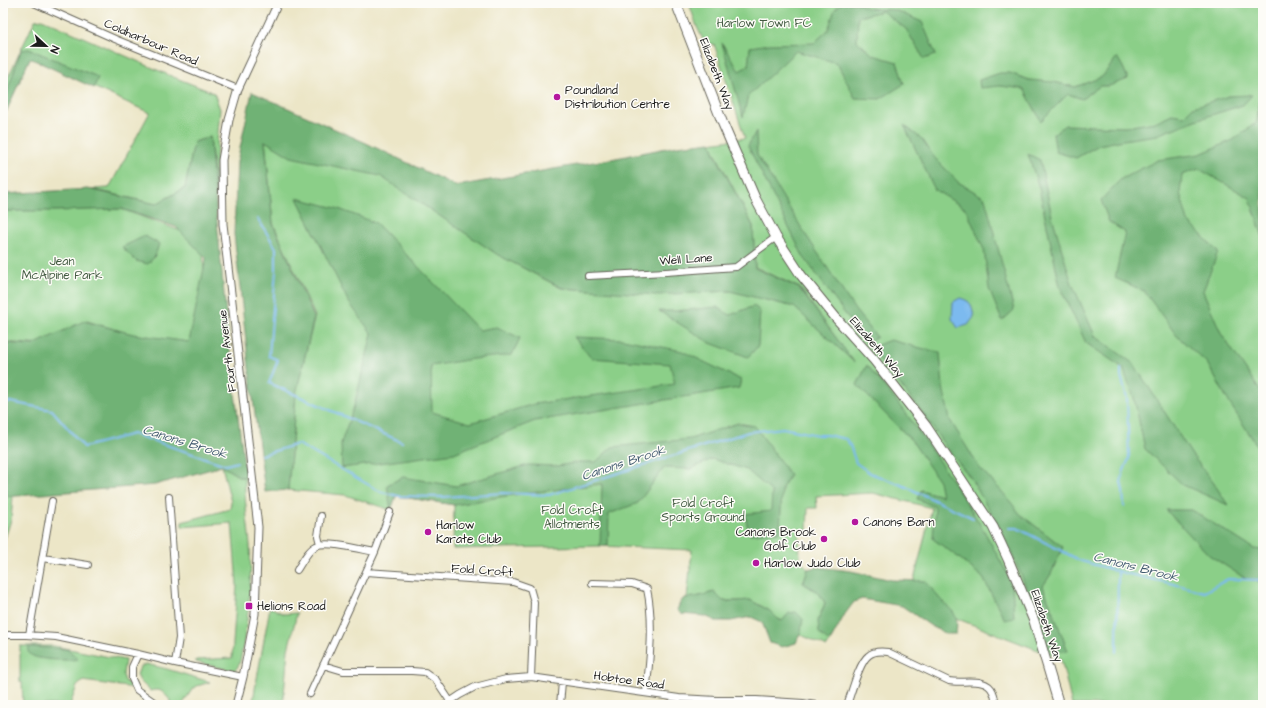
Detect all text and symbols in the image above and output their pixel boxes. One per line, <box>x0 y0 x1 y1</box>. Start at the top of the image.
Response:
street label: Coldharbour Road <box>101 15 200 70</box>
park label: Harlow Town FC <box>717 15 812 32</box>
north arrow <box>26 26 66 66</box>
street label: Elizabeth Way <box>694 36 738 113</box>
text: N <box>47 44 63 56</box>
place label: Poundland Distribution Centre <box>565 82 670 113</box>
marker: Poundland Distribution Centre <box>552 92 562 102</box>
street label: Well Lane <box>659 249 714 270</box>
park label: Jean McAlpine Park <box>22 253 103 284</box>
street label: Fourth Avenue <box>214 309 241 393</box>
street label: Elizabeth Way <box>845 313 908 382</box>
water label: Canons Brook <box>141 421 230 464</box>
water label: Canons Brook <box>579 441 668 485</box>
park label: Fold Croft Sports Ground <box>661 495 745 526</box>
park label: Fold Croft Allotments <box>541 502 603 533</box>
place label: Canons Barn <box>863 514 934 531</box>
place label: Harlow Karate Club <box>436 517 502 548</box>
marker: Canons Barn <box>850 517 860 527</box>
place label: Canons Brook Golf Club <box>736 524 817 555</box>
marker: Harlow Karate Club <box>423 527 433 537</box>
marker: Canons Brook Golf Club <box>819 534 829 544</box>
water label: Canons Brook <box>1091 548 1181 586</box>
place label: Harlow Judo Club <box>764 555 861 572</box>
marker: Harlow Judo Club <box>751 558 761 568</box>
street label: Fold Croft <box>451 560 514 581</box>
street label: Elizabeth Way <box>1025 588 1067 665</box>
place label: Helions Road <box>257 598 326 615</box>
marker: Helions Road <box>244 601 254 611</box>
street label: Hobtoe Road <box>592 667 665 694</box>

